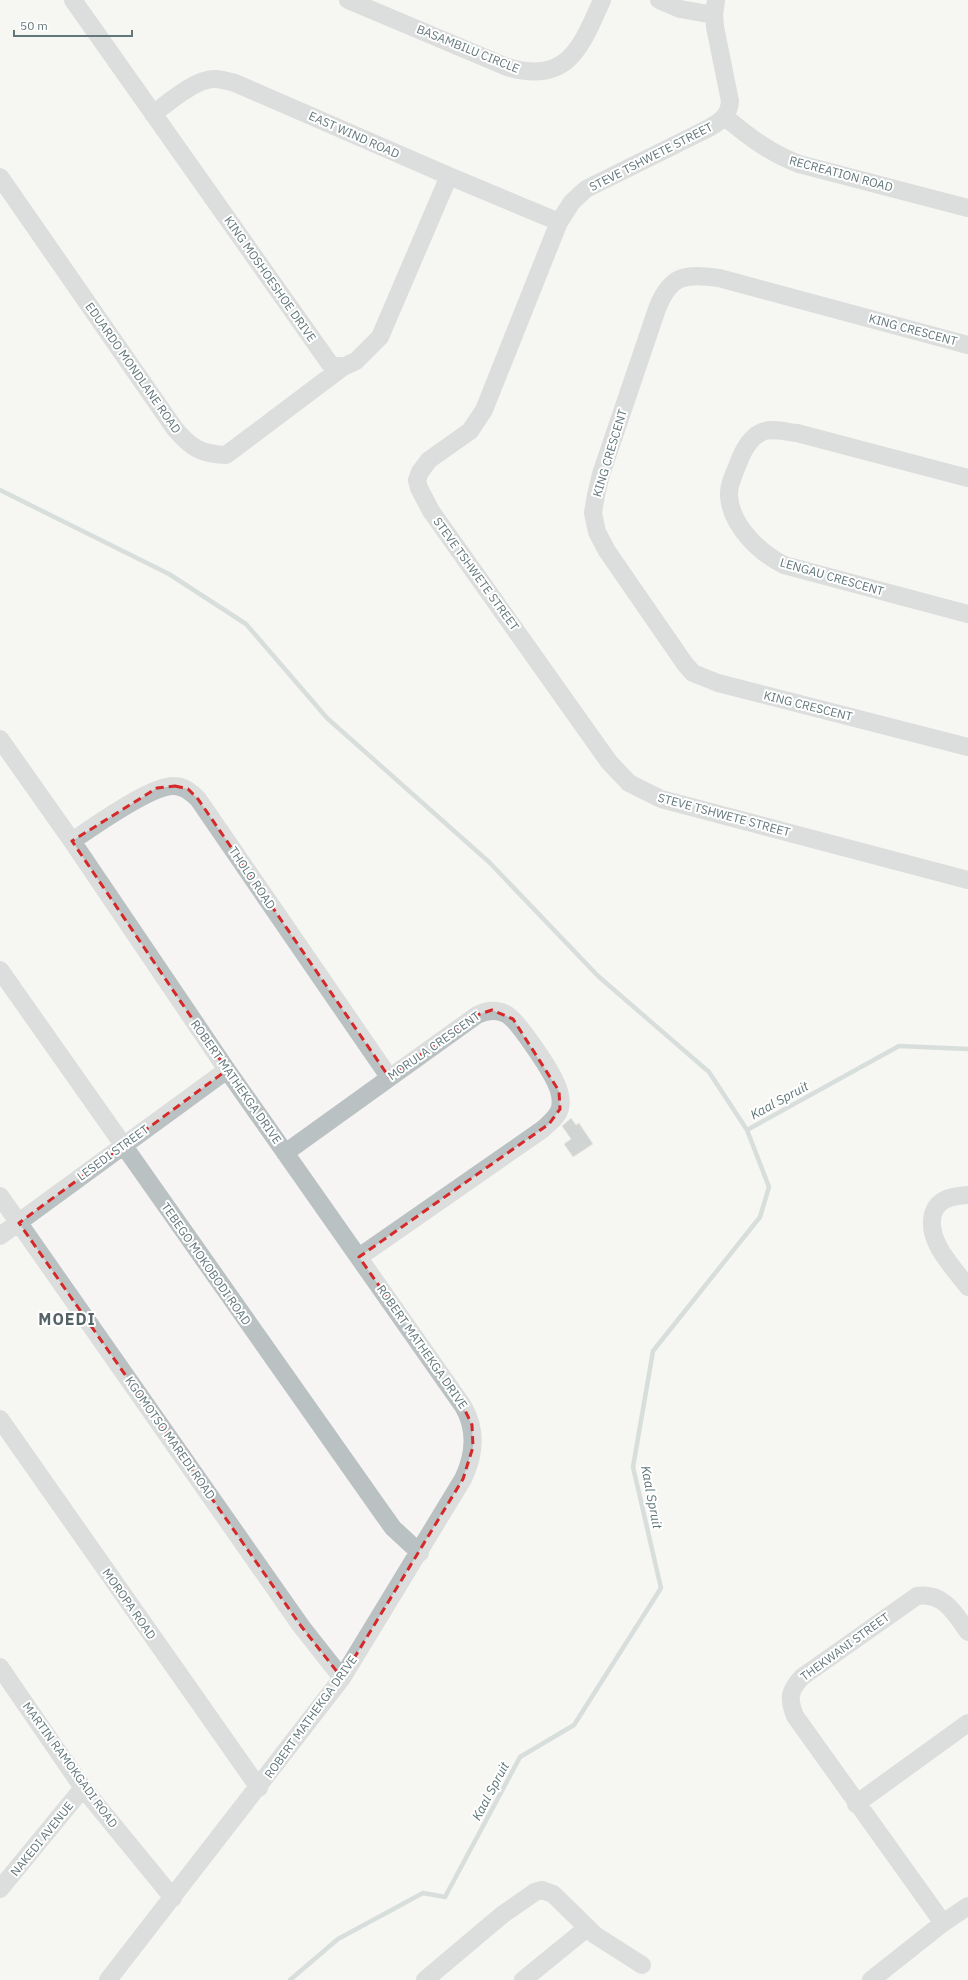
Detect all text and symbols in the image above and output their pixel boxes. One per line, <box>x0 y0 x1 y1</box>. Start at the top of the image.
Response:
scale bar <box>14 12 132 38</box>
text: 50 m <box>20 18 48 33</box>
street label: BASAMBILU CIRCLE <box>415 21 522 76</box>
street label: EAST WIND ROAD <box>307 108 402 161</box>
street label: STEVE TSHWETE STREET <box>587 119 715 194</box>
street label: RECREATION ROAD <box>788 152 895 195</box>
street label: KING MOSHOESHOE DRIVE <box>221 213 320 344</box>
street label: EDUARDO MONDLANE ROAD <box>82 299 184 436</box>
street label: KING CRESCENT <box>867 311 959 349</box>
street label: KING CRESCENT <box>589 407 630 499</box>
street label: STEVE TSHWETE STREET <box>430 514 523 633</box>
street label: LENGAU CRESCENT <box>779 555 886 599</box>
street label: KING CRESCENT <box>762 687 854 724</box>
street label: STEVE TSHWETE STREET <box>656 790 792 839</box>
street label: THOLO ROAD <box>226 843 279 912</box>
street label: MORULA CRESCENT <box>385 1008 483 1083</box>
street label: ROBERT MATHEKGA DRIVE <box>188 1017 285 1147</box>
water label: Kaal Spruit <box>747 1077 812 1123</box>
street label: LESEDI STREET <box>74 1122 152 1184</box>
street label: TEBEGO MOKOBODI ROAD <box>158 1200 254 1328</box>
street label: ROBERT MATHEKGA DRIVE <box>374 1282 471 1412</box>
district label: MOEDI <box>38 1309 96 1329</box>
street label: KGOMOTSO MAREDI ROAD <box>122 1373 219 1502</box>
water label: Kaal Spruit <box>637 1464 666 1531</box>
street label: MOROPA ROAD <box>99 1565 159 1642</box>
street label: THEKWANI STREET <box>797 1609 892 1684</box>
street label: ROBERT MATHEKGA DRIVE <box>261 1652 360 1781</box>
street label: MARTIN RAMOKGADI ROAD <box>20 1699 121 1831</box>
water label: Kaal Spruit <box>468 1758 513 1823</box>
street label: NAKEDI AVENUE <box>7 1798 76 1879</box>

